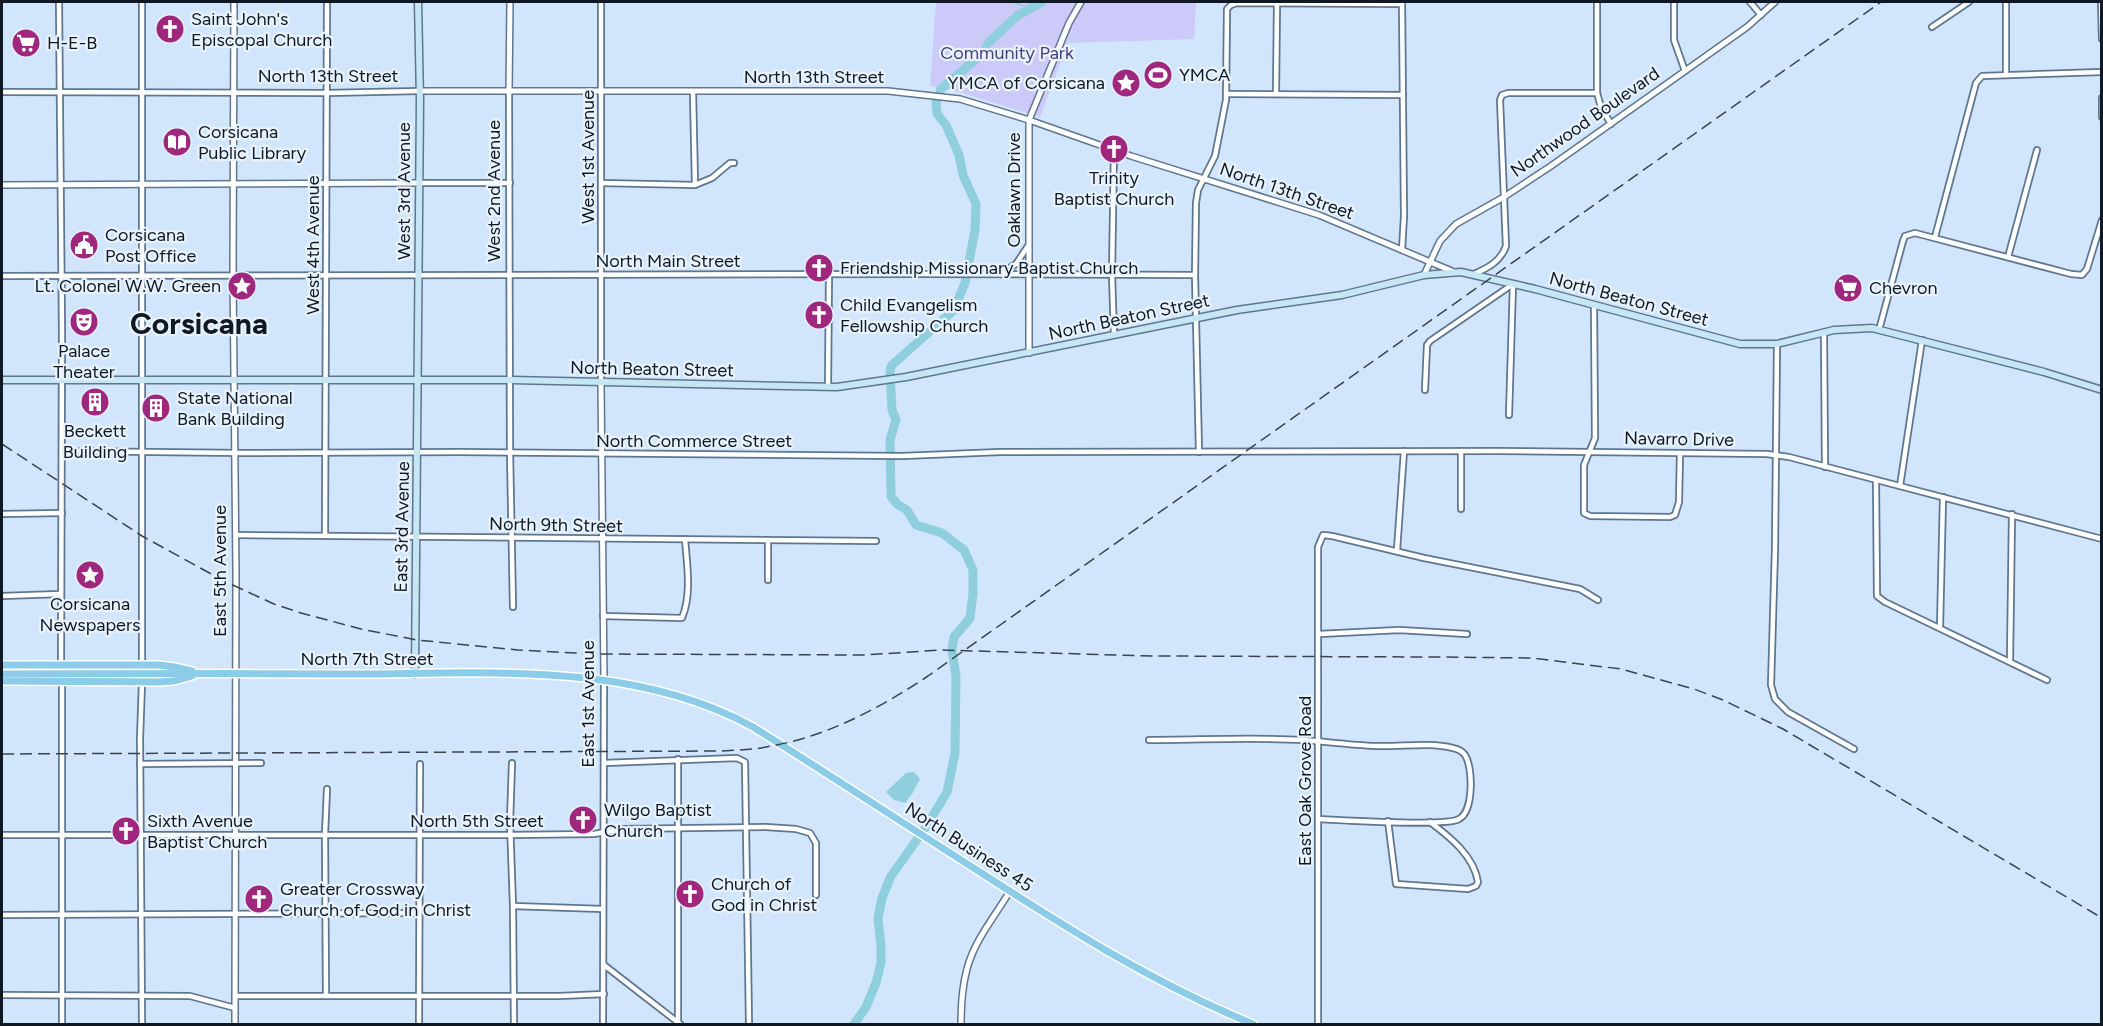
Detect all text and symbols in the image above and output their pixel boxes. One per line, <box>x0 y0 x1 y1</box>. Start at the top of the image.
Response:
place label: Saint John's Episcopal Church <box>191 8 332 51</box>
church icon: Saint John's Episcopal Church <box>154 13 186 45</box>
supermarket icon: H-E-B <box>10 27 42 59</box>
place label: H-E-B <box>47 32 97 54</box>
park label: Community Park <box>940 42 1074 64</box>
sports icon: YMCA <box>1142 59 1174 91</box>
street label: Northwood Boulevard <box>1506 62 1664 182</box>
place label: YMCA <box>1179 64 1230 86</box>
street label: North 13th Street <box>258 65 399 87</box>
street label: North 13th Street <box>744 66 885 88</box>
place icon: YMCA of Corsicana <box>1110 67 1142 99</box>
place label: YMCA of Corsicana <box>948 72 1105 94</box>
street label: West 1st Avenue <box>577 90 599 224</box>
street label: West 2nd Avenue <box>483 120 505 262</box>
place label: Corsicana Public Library <box>198 121 307 164</box>
street label: West 3rd Avenue <box>393 122 415 260</box>
library icon: Corsicana Public Library <box>161 126 193 158</box>
street label: Oaklawn Drive <box>1003 132 1025 248</box>
church icon: Trinity Baptist Church <box>1098 133 1130 165</box>
street label: North 13th Street <box>1217 158 1357 224</box>
place label: Trinity Baptist Church <box>1054 167 1174 210</box>
street label: West 4th Avenue <box>302 175 324 315</box>
place label: Corsicana Post Office <box>105 224 196 267</box>
public building icon: Corsicana Post Office <box>68 229 100 261</box>
street label: North Main Street <box>595 250 741 272</box>
church icon: Friendship Missionary Baptist Church <box>803 252 835 284</box>
place label: Friendship Missionary Baptist Church <box>840 257 1138 279</box>
street label: North Beaton Street <box>1547 267 1711 331</box>
place icon: Lt. Colonel W.W. Green <box>226 270 258 302</box>
supermarket icon: Chevron <box>1832 272 1864 304</box>
place label: Lt. Colonel W.W. Green <box>35 275 221 297</box>
place label: Chevron <box>1869 277 1938 299</box>
street label: North Beaton Street <box>1047 289 1212 345</box>
place label: Child Evangelism Fellowship Church <box>840 294 988 337</box>
church icon: Child Evangelism Fellowship Church <box>803 299 835 331</box>
district label: Corsicana <box>130 305 268 342</box>
theatre icon: Palace Theater <box>68 306 100 338</box>
place label: Palace Theater <box>53 340 115 383</box>
street label: North Beaton Street <box>570 357 734 381</box>
building icon: Beckett Building <box>79 386 111 418</box>
place label: State National Bank Building <box>177 387 293 430</box>
building icon: State National Bank Building <box>140 392 172 424</box>
place label: Beckett Building <box>63 420 127 463</box>
street label: Navarro Drive <box>1624 427 1734 451</box>
street label: North Commerce Street <box>596 430 792 452</box>
street label: East 3rd Avenue <box>390 461 414 593</box>
street label: East 5th Avenue <box>209 505 231 637</box>
street label: North 9th Street <box>489 513 623 537</box>
place icon: Corsicana Newspapers <box>74 559 106 591</box>
place label: Corsicana Newspapers <box>40 593 140 636</box>
street label: East 1st Avenue <box>577 640 599 768</box>
street label: North 7th Street <box>300 648 434 670</box>
street label: East Oak Grove Road <box>1294 696 1316 866</box>
street label: North Business 45 <box>901 797 1037 897</box>
place label: Wilgo Baptist Church <box>604 799 712 842</box>
church icon: Wilgo Baptist Church <box>567 804 599 836</box>
place label: Sixth Avenue Baptist Church <box>147 810 267 853</box>
street label: North 5th Street <box>410 810 544 832</box>
church icon: Sixth Avenue Baptist Church <box>110 815 142 847</box>
place label: Church of God in Christ <box>711 873 817 916</box>
place label: Greater Crossway Church of God in Christ <box>280 878 471 921</box>
church icon: Church of God in Christ <box>674 878 706 910</box>
church icon: Greater Crossway Church of God in Christ <box>243 883 275 915</box>

